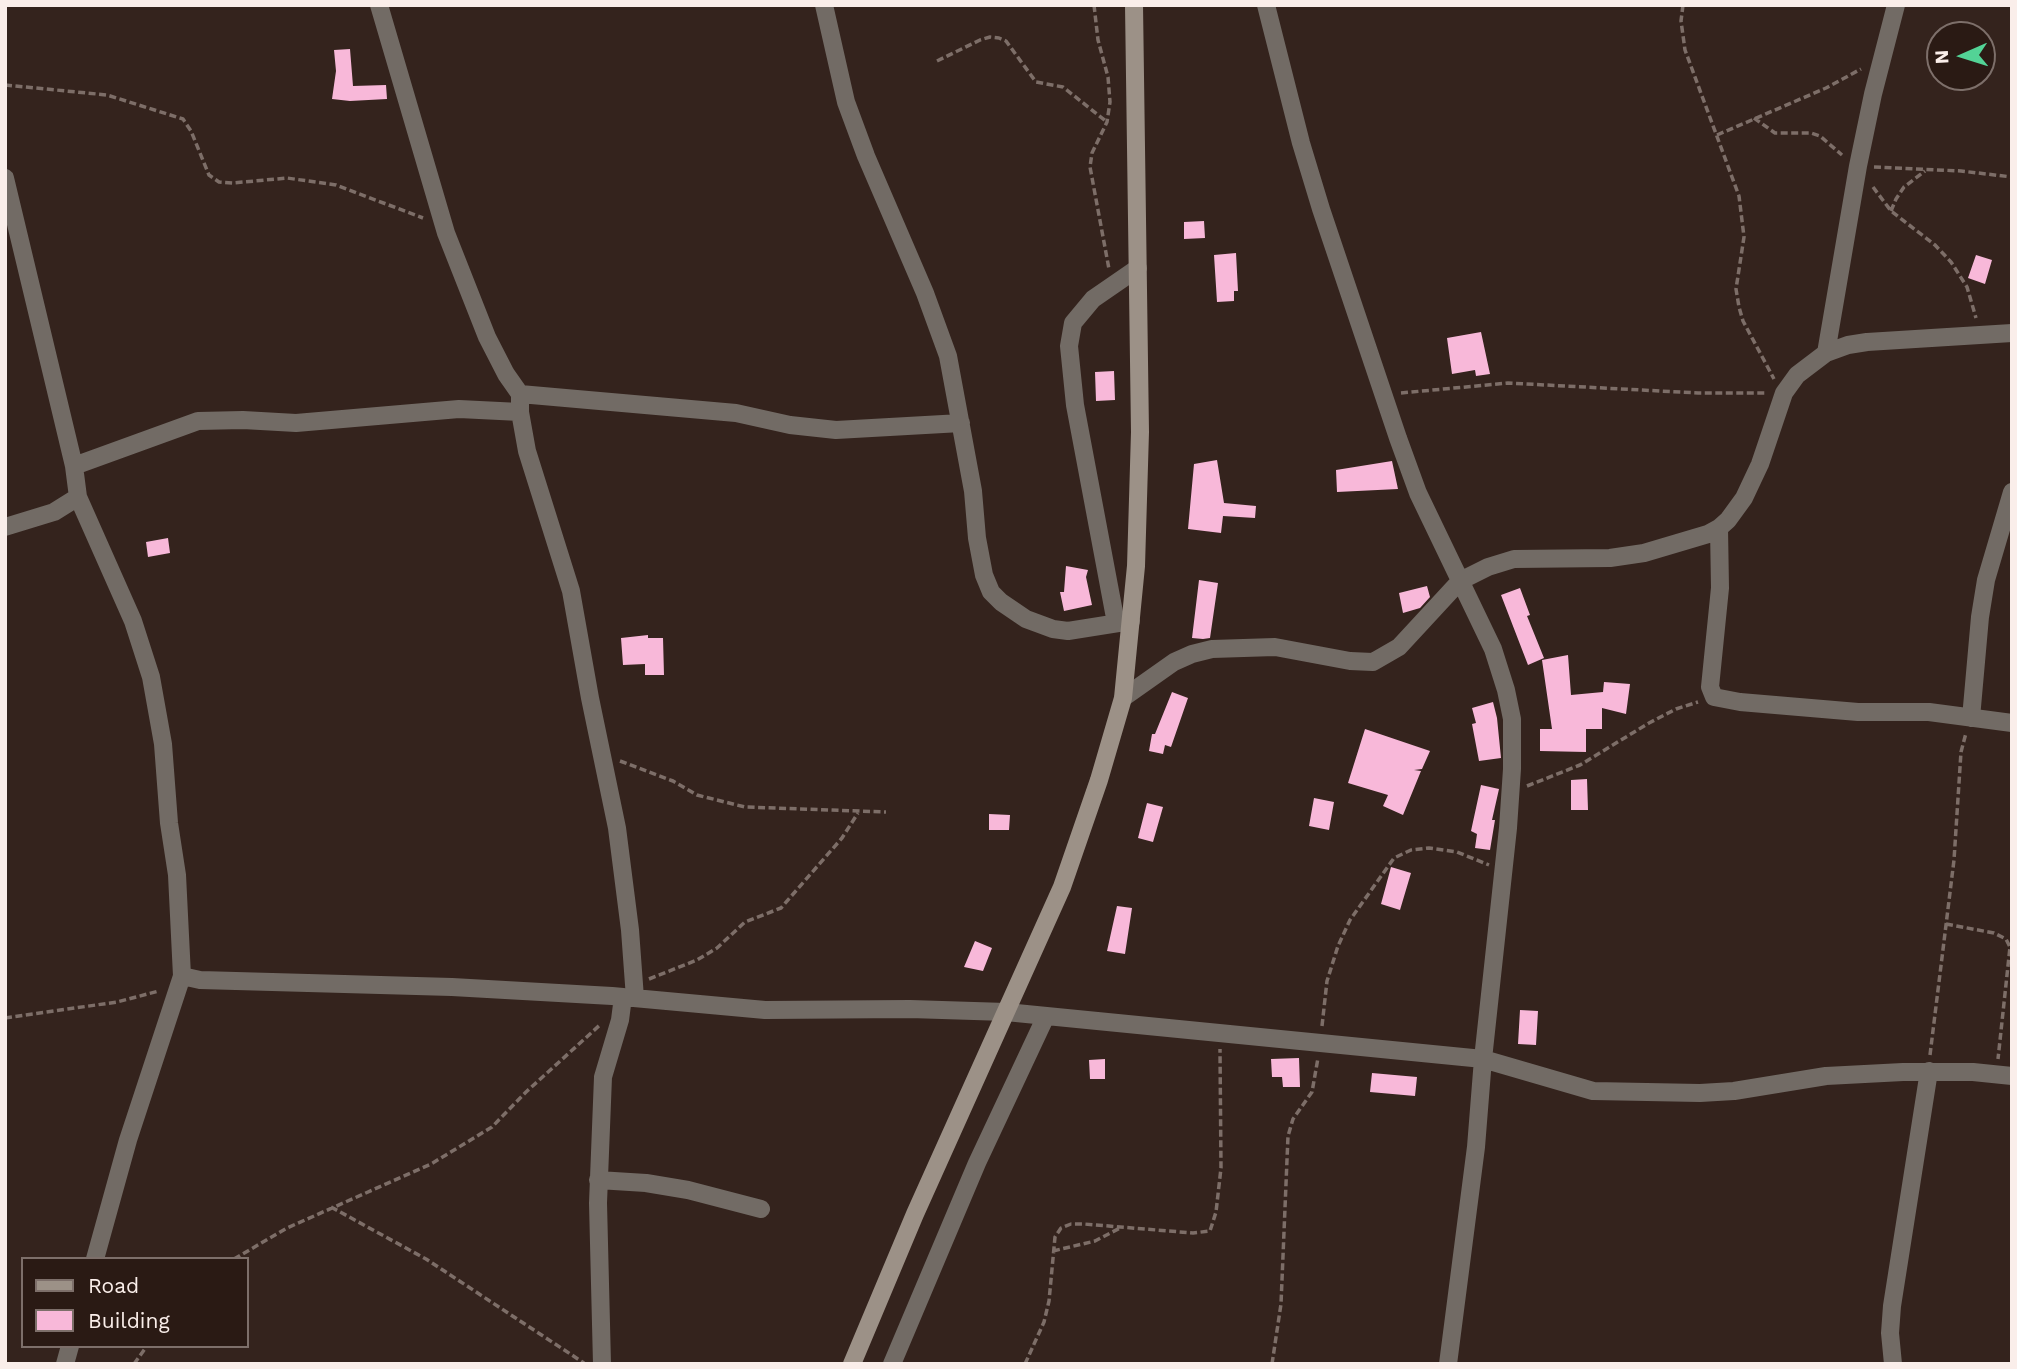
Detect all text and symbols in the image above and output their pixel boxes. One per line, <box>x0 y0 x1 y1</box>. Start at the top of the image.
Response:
north arrow <box>1926 21 1996 91</box>
text: N <box>1930 49 1953 65</box>
legend <box>21 1257 248 1348</box>
text: Road <box>88 1273 139 1298</box>
text: Building <box>88 1308 170 1333</box>

